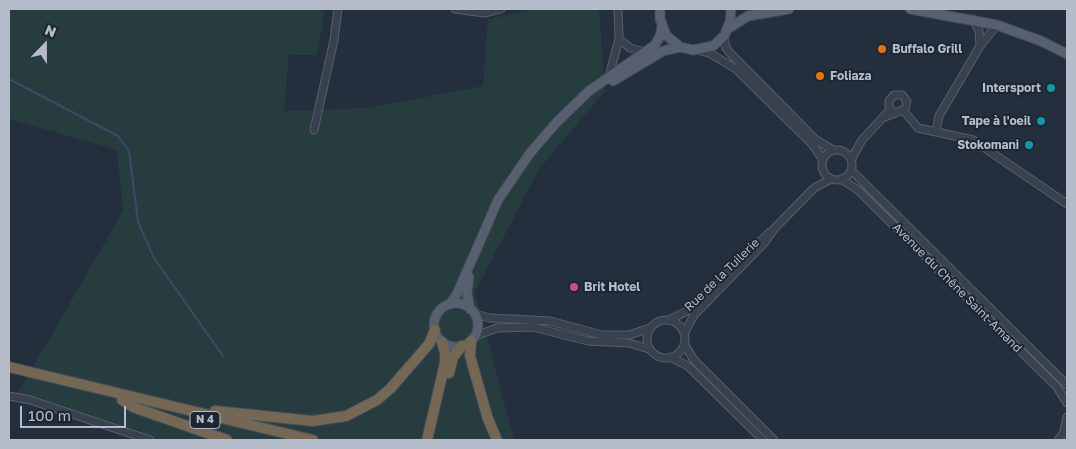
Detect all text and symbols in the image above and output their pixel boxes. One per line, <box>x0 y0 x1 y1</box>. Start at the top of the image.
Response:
north arrow <box>20 20 70 70</box>
text: N <box>43 21 59 40</box>
place label: Buffalo Grill <box>892 42 962 56</box>
marker: Buffalo Grill <box>876 43 888 55</box>
place label: Foliaza <box>830 69 872 83</box>
marker: Foliaza <box>814 70 826 82</box>
place label: Intersport <box>982 81 1041 95</box>
marker: Intersport <box>1045 82 1057 94</box>
place label: Tape à l'oeil <box>962 114 1031 128</box>
marker: Tape à l'oeil <box>1035 115 1047 127</box>
place label: Stokomani <box>957 138 1019 152</box>
marker: Stokomani <box>1023 139 1035 151</box>
street label: Avenue du Chêne Saint-Amand <box>889 220 1025 356</box>
street label: Rue de la Tuilerie <box>682 236 762 314</box>
place label: Brit Hotel <box>584 280 640 294</box>
marker: Brit Hotel <box>568 281 580 293</box>
scale bar <box>22 396 129 428</box>
text: 100 m <box>28 406 71 424</box>
road number: N 4 <box>190 412 220 428</box>

